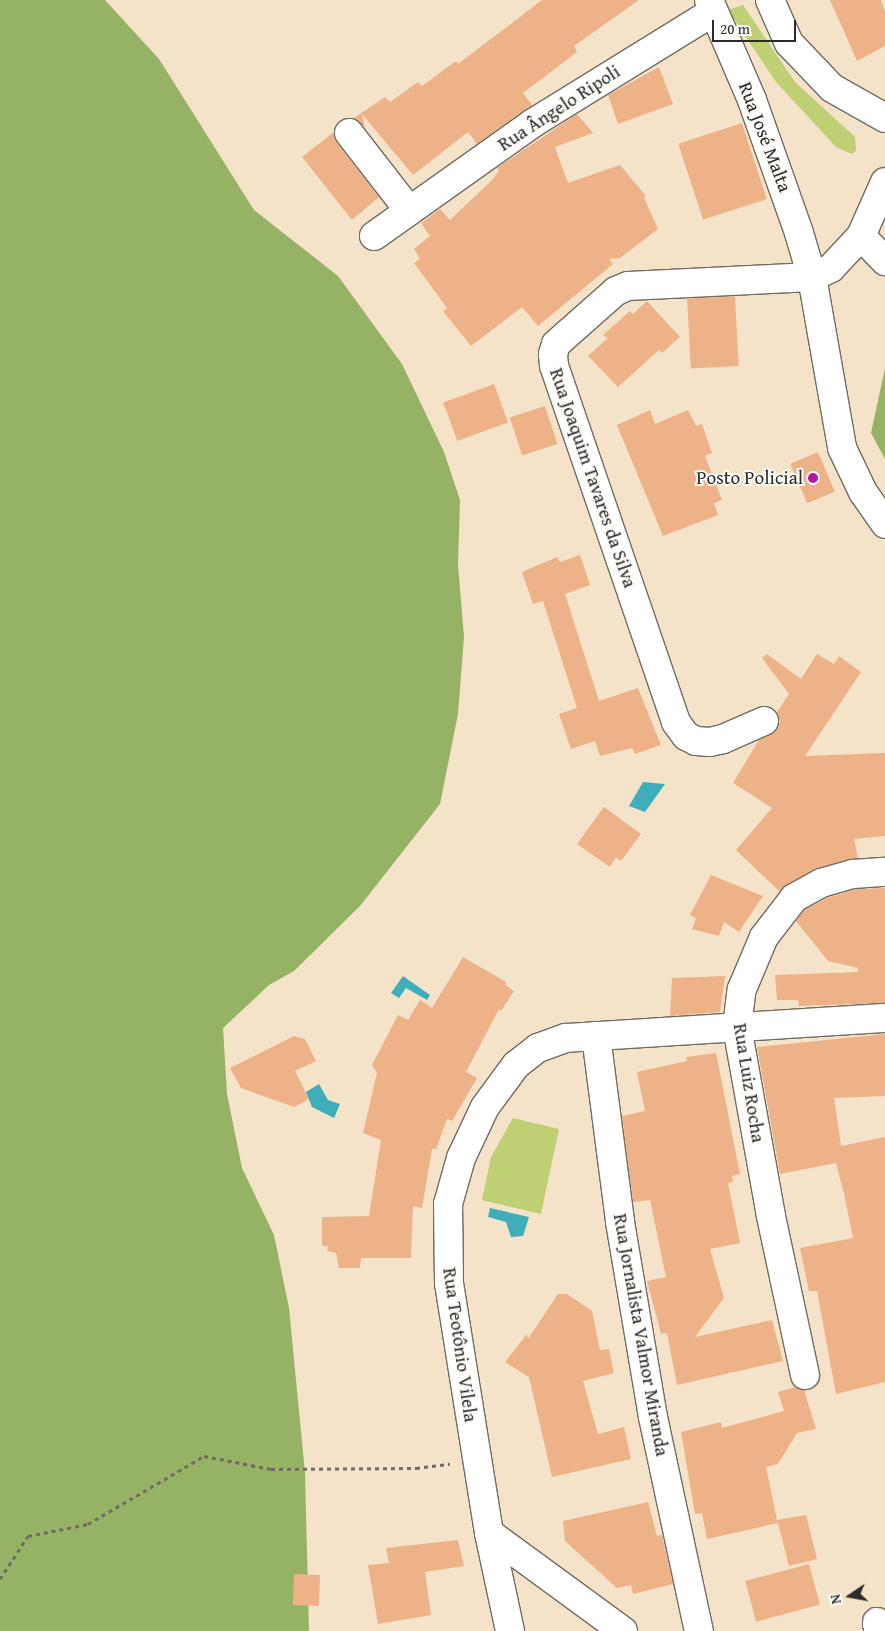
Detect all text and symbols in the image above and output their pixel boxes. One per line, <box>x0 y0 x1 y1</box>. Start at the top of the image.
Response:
scale bar <box>715 10 799 42</box>
text: 20 m <box>720 18 750 39</box>
street label: Rua Ângelo Ripoli <box>494 60 624 156</box>
street label: Rua José Malta <box>734 79 796 195</box>
street label: Rua Joaquim Tavares da Silva <box>545 365 641 591</box>
place label: Posto Policial <box>696 467 803 489</box>
marker: Posto Policial <box>807 472 819 484</box>
street label: Rua Luiz Rocha <box>728 1022 770 1144</box>
street label: Rua Jornalista Valmor Miranda <box>608 1212 674 1458</box>
street label: Rua Teotônio Vilela <box>438 1266 482 1424</box>
north arrow <box>825 1571 875 1621</box>
text: N <box>825 1592 846 1606</box>

